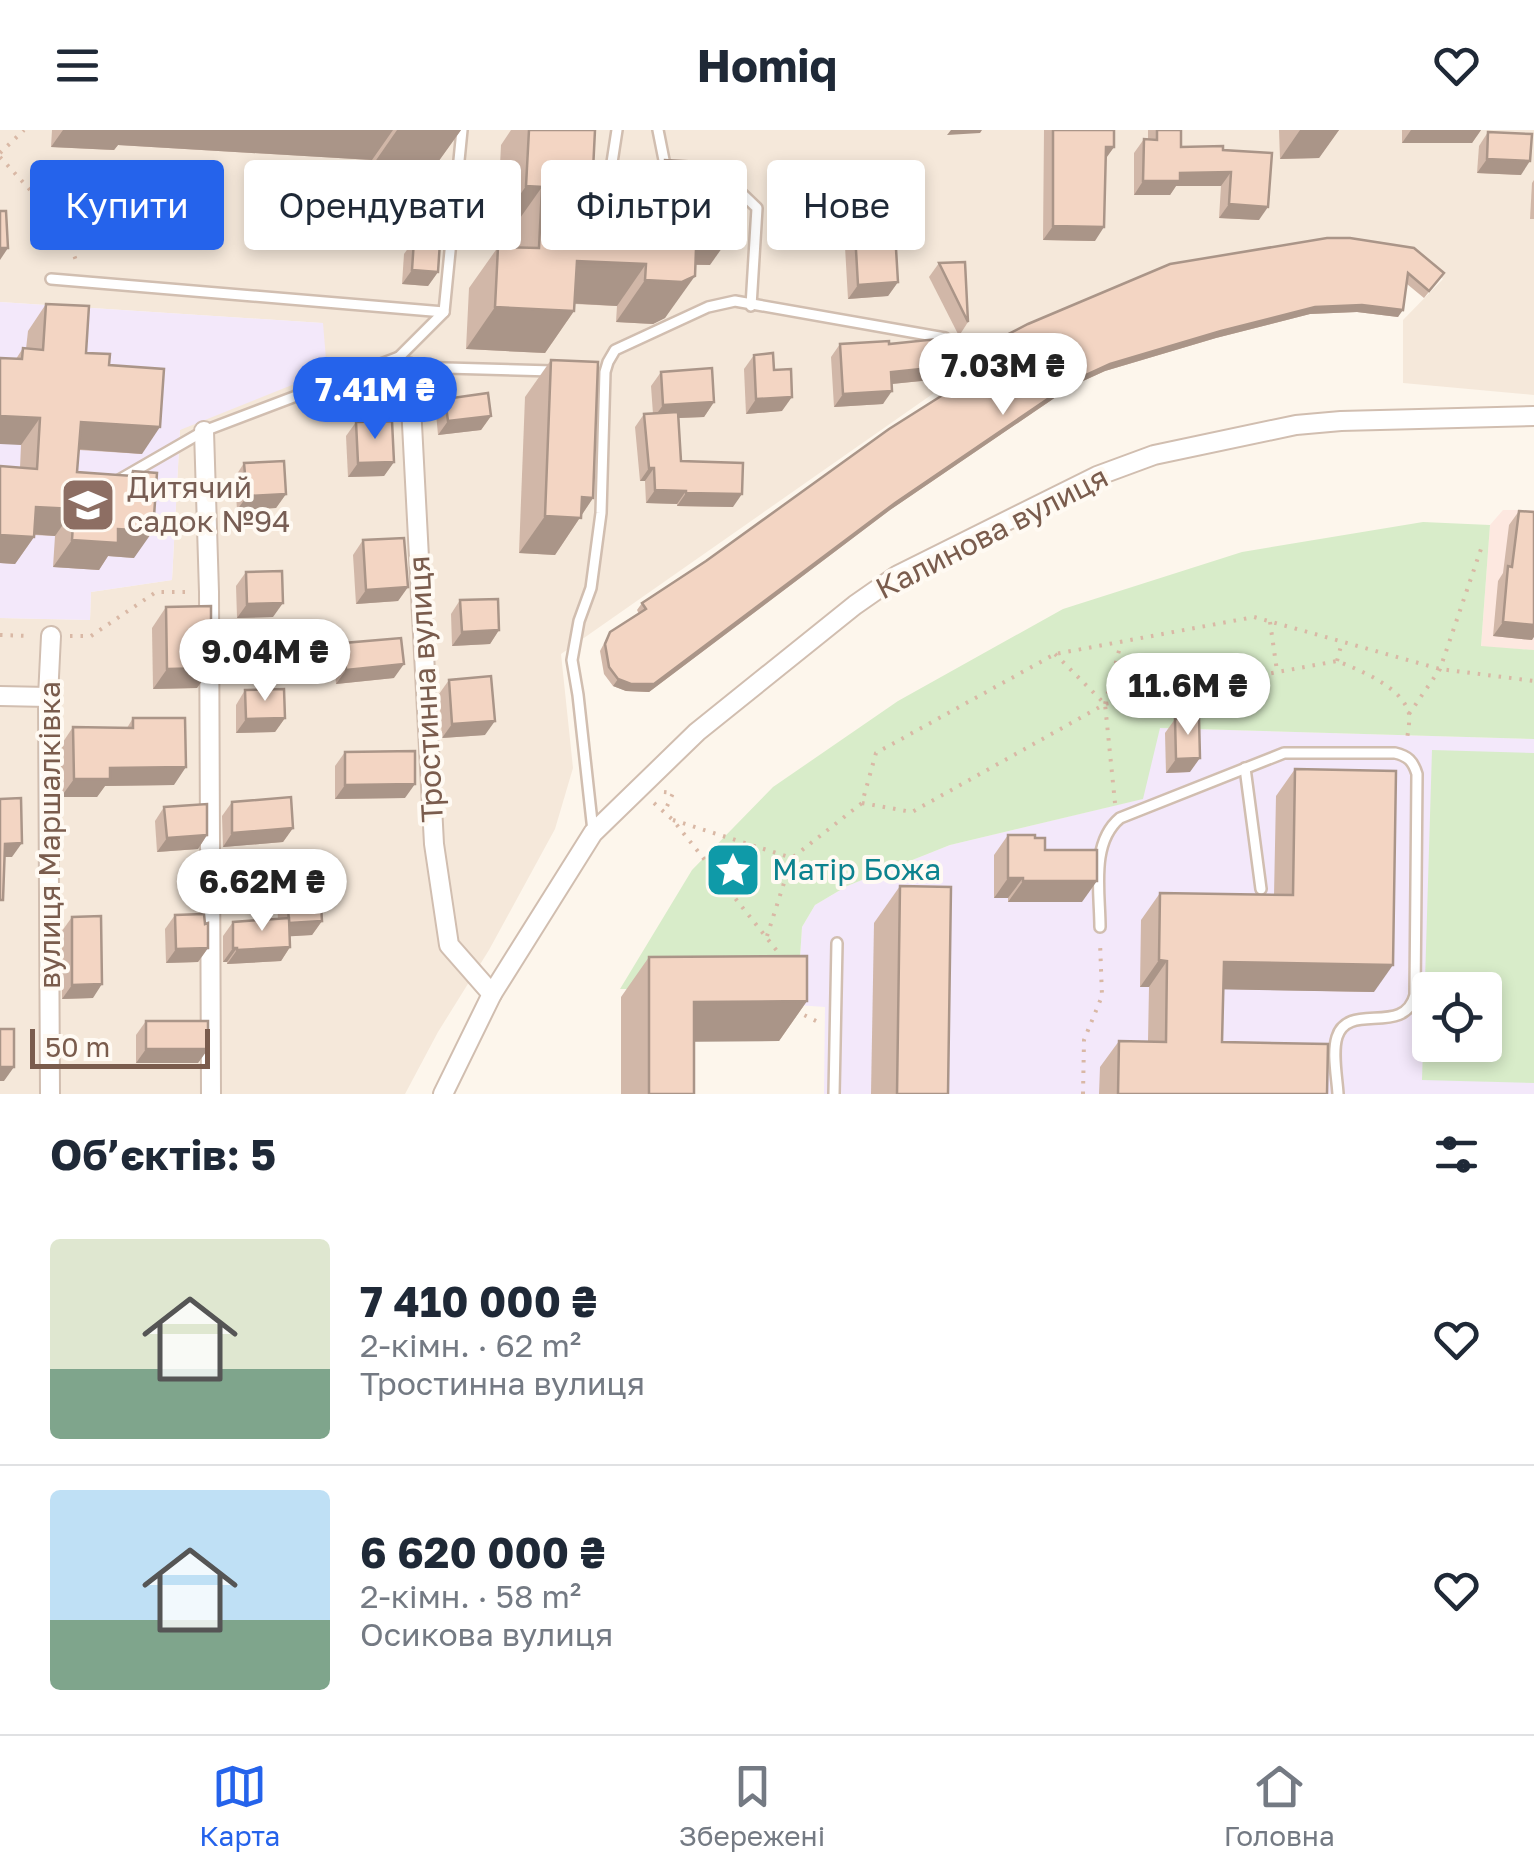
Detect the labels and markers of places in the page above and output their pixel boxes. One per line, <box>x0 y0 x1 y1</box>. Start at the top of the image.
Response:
pin: 7.03M ₴ <box>911 333 1095 418</box>
pin: 7.41M ₴ <box>283 357 467 442</box>
place label: Дитячий садок №94 <box>127 469 291 539</box>
school or university icon: Дитячий садок №94 <box>58 475 118 535</box>
pin: 9.04M ₴ <box>173 619 357 704</box>
pin: 11.6M ₴ <box>1096 653 1280 738</box>
place icon: Матір Божа <box>703 840 763 900</box>
pin: 6.62M ₴ <box>170 849 354 934</box>
place label: Матір Божа <box>772 851 941 887</box>

